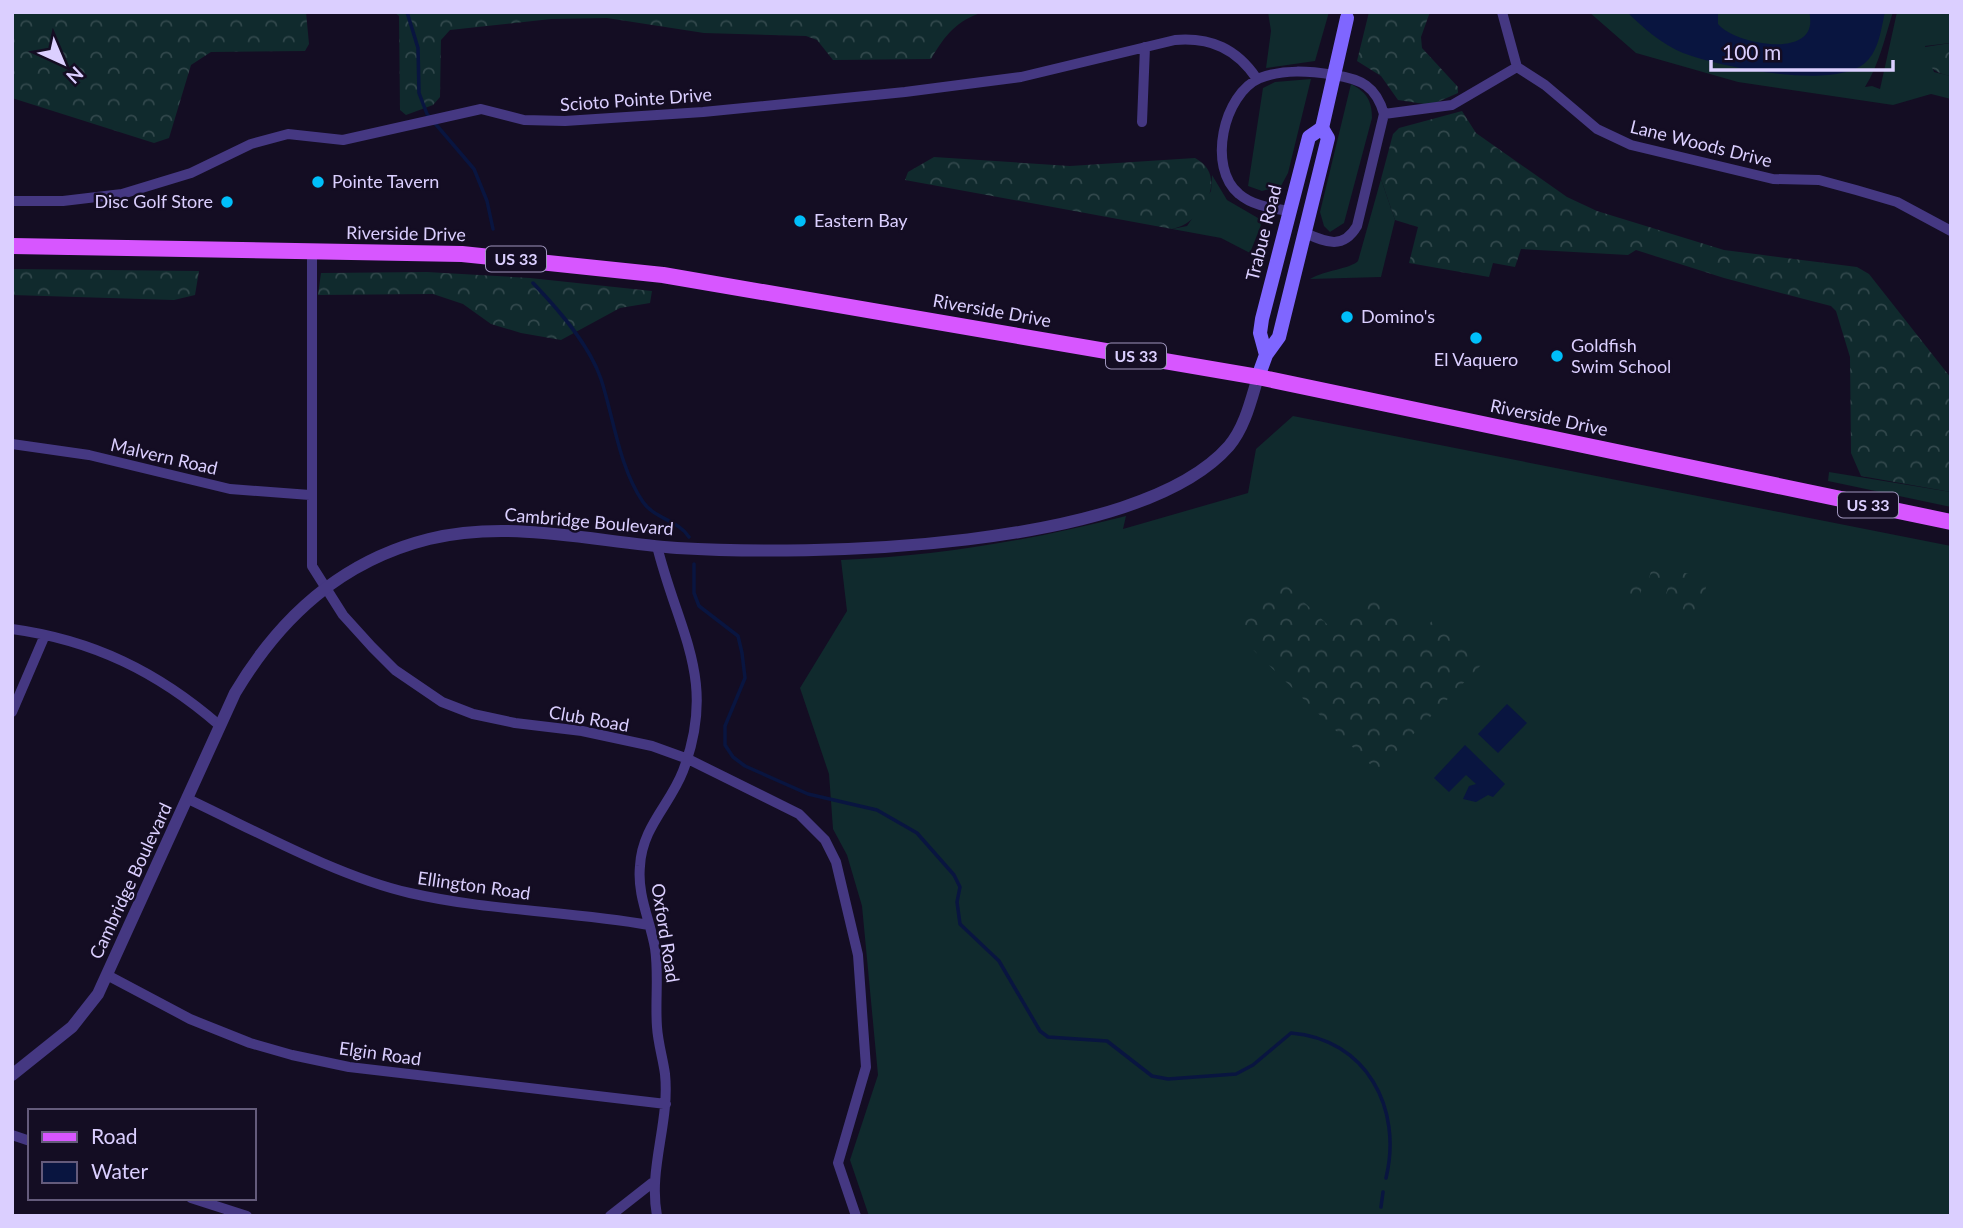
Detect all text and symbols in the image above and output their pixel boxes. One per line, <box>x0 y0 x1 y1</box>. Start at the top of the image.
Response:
north arrow <box>28 28 98 98</box>
scale bar <box>1711 28 1893 72</box>
text: 100 m <box>1722 39 1781 64</box>
text: N <box>62 62 88 89</box>
street label: Scioto Pointe Drive <box>559 83 713 115</box>
street label: Lane Woods Drive <box>1628 115 1775 171</box>
place label: Pointe Tavern <box>332 170 439 192</box>
marker: Pointe Tavern <box>310 174 326 190</box>
street label: Trabue Road <box>1240 182 1286 283</box>
place label: Disc Golf Store <box>94 190 213 212</box>
marker: Disc Golf Store <box>219 194 235 210</box>
place label: Eastern Bay <box>814 209 908 231</box>
marker: Eastern Bay <box>792 213 808 229</box>
street label: Riverside Drive <box>346 221 466 245</box>
road number: US 33 <box>486 246 546 272</box>
street label: Riverside Drive <box>931 289 1053 331</box>
place label: Domino's <box>1361 305 1435 327</box>
marker: Domino's <box>1339 309 1355 325</box>
marker: El Vaquero <box>1468 330 1484 346</box>
place label: Goldfish Swim School <box>1571 334 1671 377</box>
road number: US 33 <box>1106 344 1166 368</box>
place label: El Vaquero <box>1434 348 1518 370</box>
marker: Goldfish Swim School <box>1549 348 1565 364</box>
street label: Riverside Drive <box>1488 394 1610 440</box>
street label: Malvern Road <box>108 433 220 479</box>
road number: US 33 <box>1838 492 1898 518</box>
street label: Cambridge Boulevard <box>504 503 675 539</box>
street label: Club Road <box>547 700 631 736</box>
street label: Cambridge Boulevard <box>84 799 176 962</box>
street label: Ellington Road <box>416 866 532 904</box>
street label: Oxford Road <box>647 882 685 984</box>
street label: Elgin Road <box>338 1036 423 1070</box>
legend <box>28 1109 256 1200</box>
text: Road <box>91 1123 138 1148</box>
text: Water <box>91 1158 148 1183</box>

